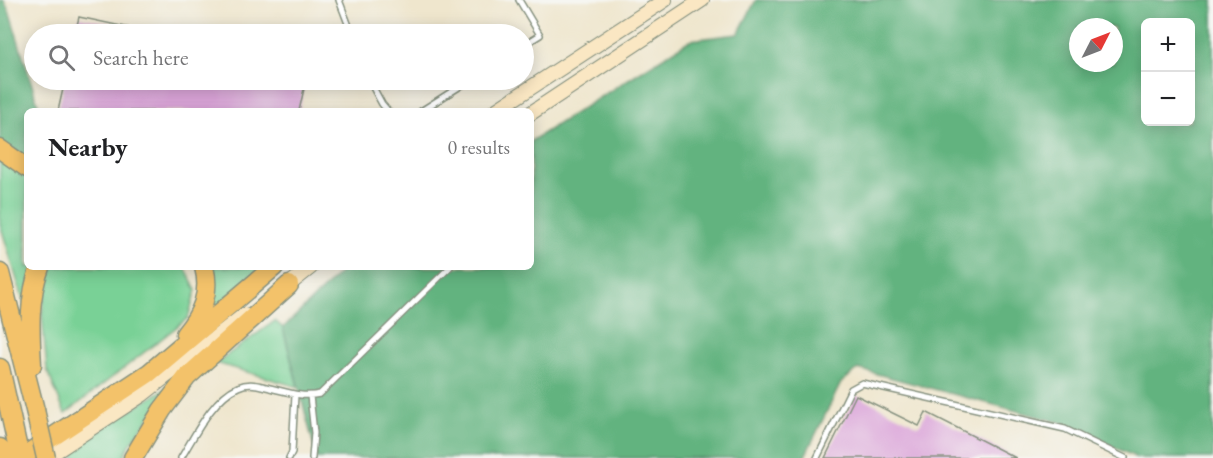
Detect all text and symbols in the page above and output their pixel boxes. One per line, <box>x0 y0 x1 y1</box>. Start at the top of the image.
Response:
north arrow <box>1069 18 1123 72</box>
map controls <box>1141 18 1195 126</box>
button: + <box>1141 18 1195 72</box>
search box <box>24 24 534 90</box>
icon: search <box>45 41 78 74</box>
text: Search here <box>93 43 188 72</box>
button: − <box>1141 72 1195 126</box>
text: Nearby <box>48 130 128 164</box>
text: 0 results <box>447 134 510 160</box>

